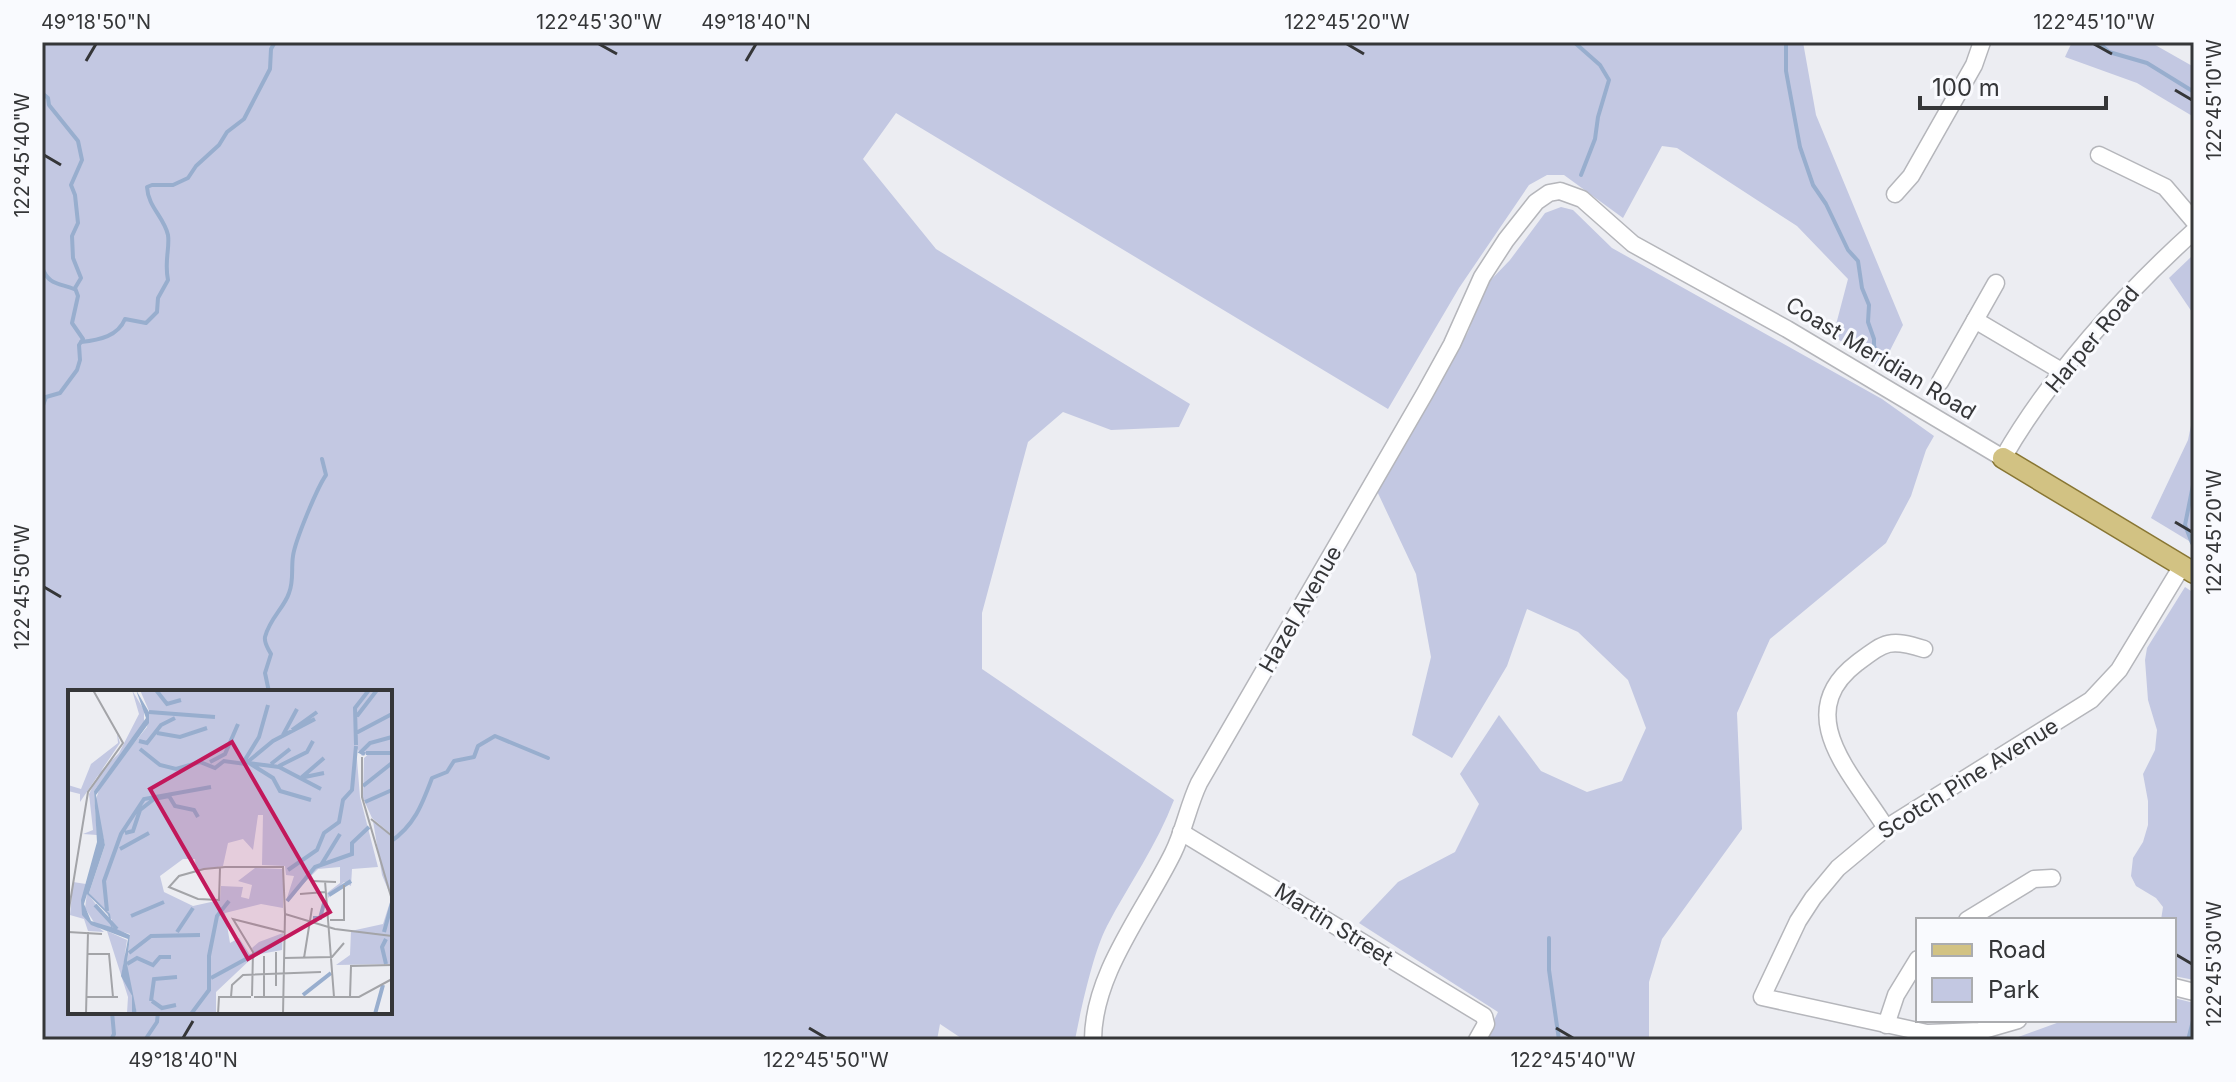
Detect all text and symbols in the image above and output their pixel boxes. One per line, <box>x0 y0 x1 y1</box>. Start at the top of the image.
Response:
text: 49°18'50"N <box>41 10 151 34</box>
text: 122°45'30"W <box>536 10 662 34</box>
text: 49°18'40"N <box>701 10 811 34</box>
text: 122°45'20"W <box>1284 10 1410 34</box>
text: 122°45'10"W <box>2033 10 2155 34</box>
text: 122°45'10"W <box>2202 39 2226 161</box>
scale bar <box>1920 60 2106 110</box>
text: 100 m <box>1932 73 2000 102</box>
text: 122°45'40"W <box>10 92 34 218</box>
street label: Harper Road <box>2040 280 2144 398</box>
street label: Coast Meridian Road <box>1781 291 1981 425</box>
text: 122°45'20"W <box>2202 469 2226 595</box>
text: 122°45'50"W <box>10 524 34 650</box>
street label: Hazel Avenue <box>1253 541 1347 677</box>
inset map <box>68 690 392 1014</box>
street label: Scotch Pine Avenue <box>1873 712 2063 844</box>
street label: Martin Street <box>1270 877 1398 971</box>
text: 122°45'30"W <box>2202 901 2226 1027</box>
legend <box>1916 918 2176 1022</box>
text: Road <box>1988 935 2046 964</box>
text: Park <box>1988 975 2039 1004</box>
text: 49°18'40"N <box>128 1048 238 1072</box>
text: 122°45'50"W <box>763 1048 889 1072</box>
text: 122°45'40"W <box>1510 1048 1636 1072</box>

